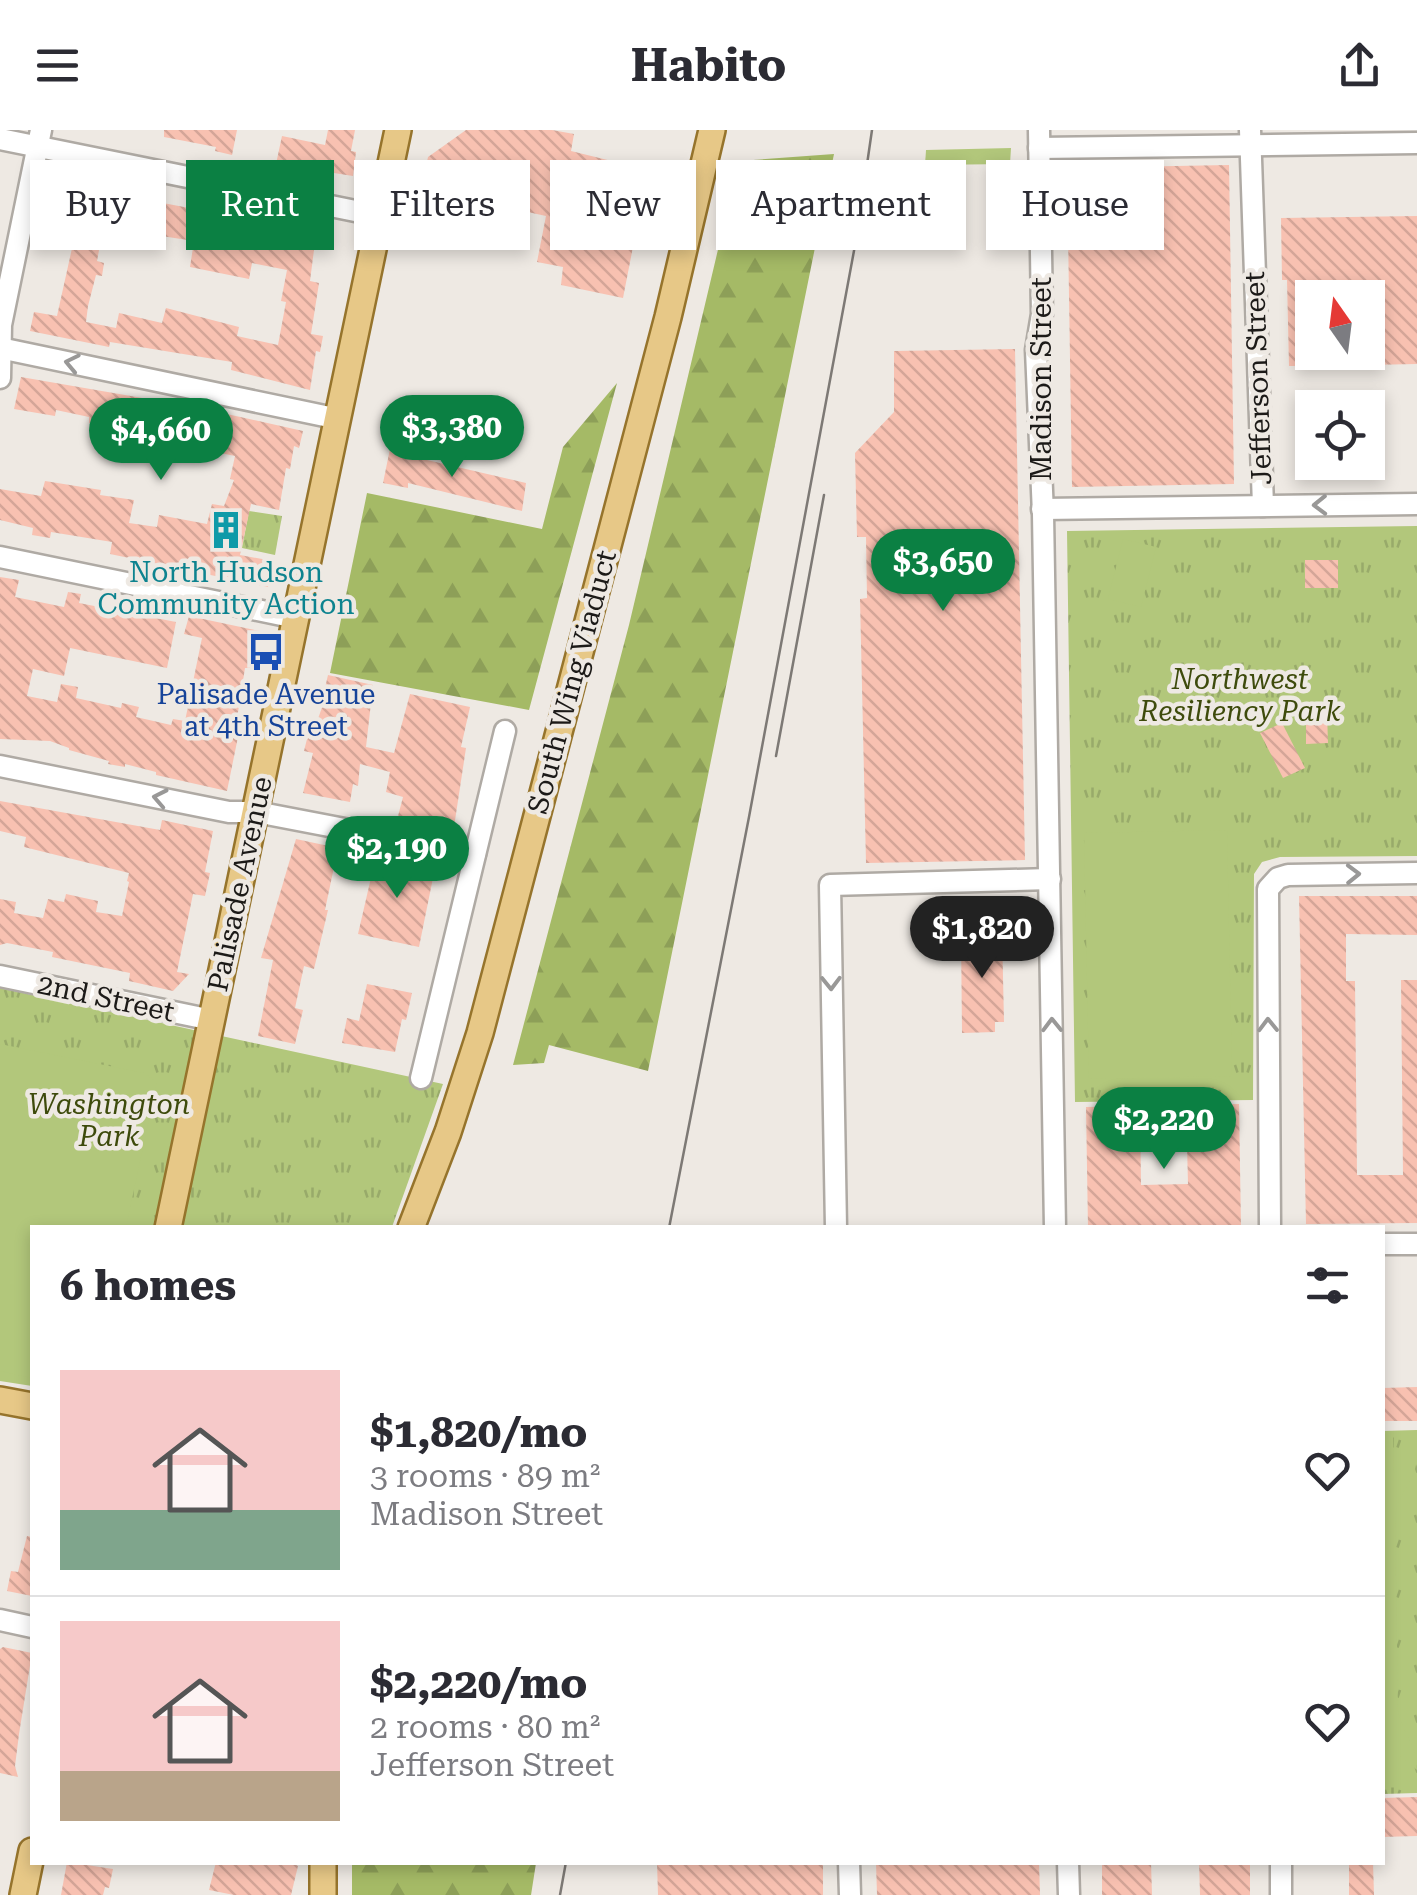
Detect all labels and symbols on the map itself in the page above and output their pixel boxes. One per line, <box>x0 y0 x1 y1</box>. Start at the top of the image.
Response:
street label: Jefferson Street <box>1238 271 1278 485</box>
street label: Madison Street <box>1025 277 1058 481</box>
north arrow <box>1295 280 1385 370</box>
one-way arrow <box>64 354 81 375</box>
pin: $3,380 <box>371 395 533 480</box>
pin: $4,660 <box>80 398 242 483</box>
one-way arrow <box>1311 494 1326 516</box>
building icon: North Hudson Community Action <box>205 509 247 551</box>
pin: $3,650 <box>862 529 1024 614</box>
street label: South Wing Viaduct <box>521 547 623 817</box>
place label: North Hudson Community Action <box>98 556 354 621</box>
bus stop icon: Palisade Avenue at 4th Street <box>245 631 287 673</box>
park label: Northwest Resiliency Park <box>1138 663 1342 728</box>
place label: Palisade Avenue at 4th Street <box>157 678 376 743</box>
street label: Palisade Avenue <box>201 773 279 995</box>
one-way arrow <box>151 789 168 810</box>
pin: $2,190 <box>316 816 478 901</box>
one-way arrow <box>1345 863 1361 884</box>
pin: $1,820 <box>901 896 1063 981</box>
street label: 2nd Street <box>35 967 177 1029</box>
one-way arrow <box>821 975 842 991</box>
one-way arrow <box>1041 1017 1063 1032</box>
one-way arrow <box>1258 1017 1279 1033</box>
pin: $2,220 <box>1083 1087 1245 1172</box>
park label: Washington Park <box>28 1088 190 1153</box>

